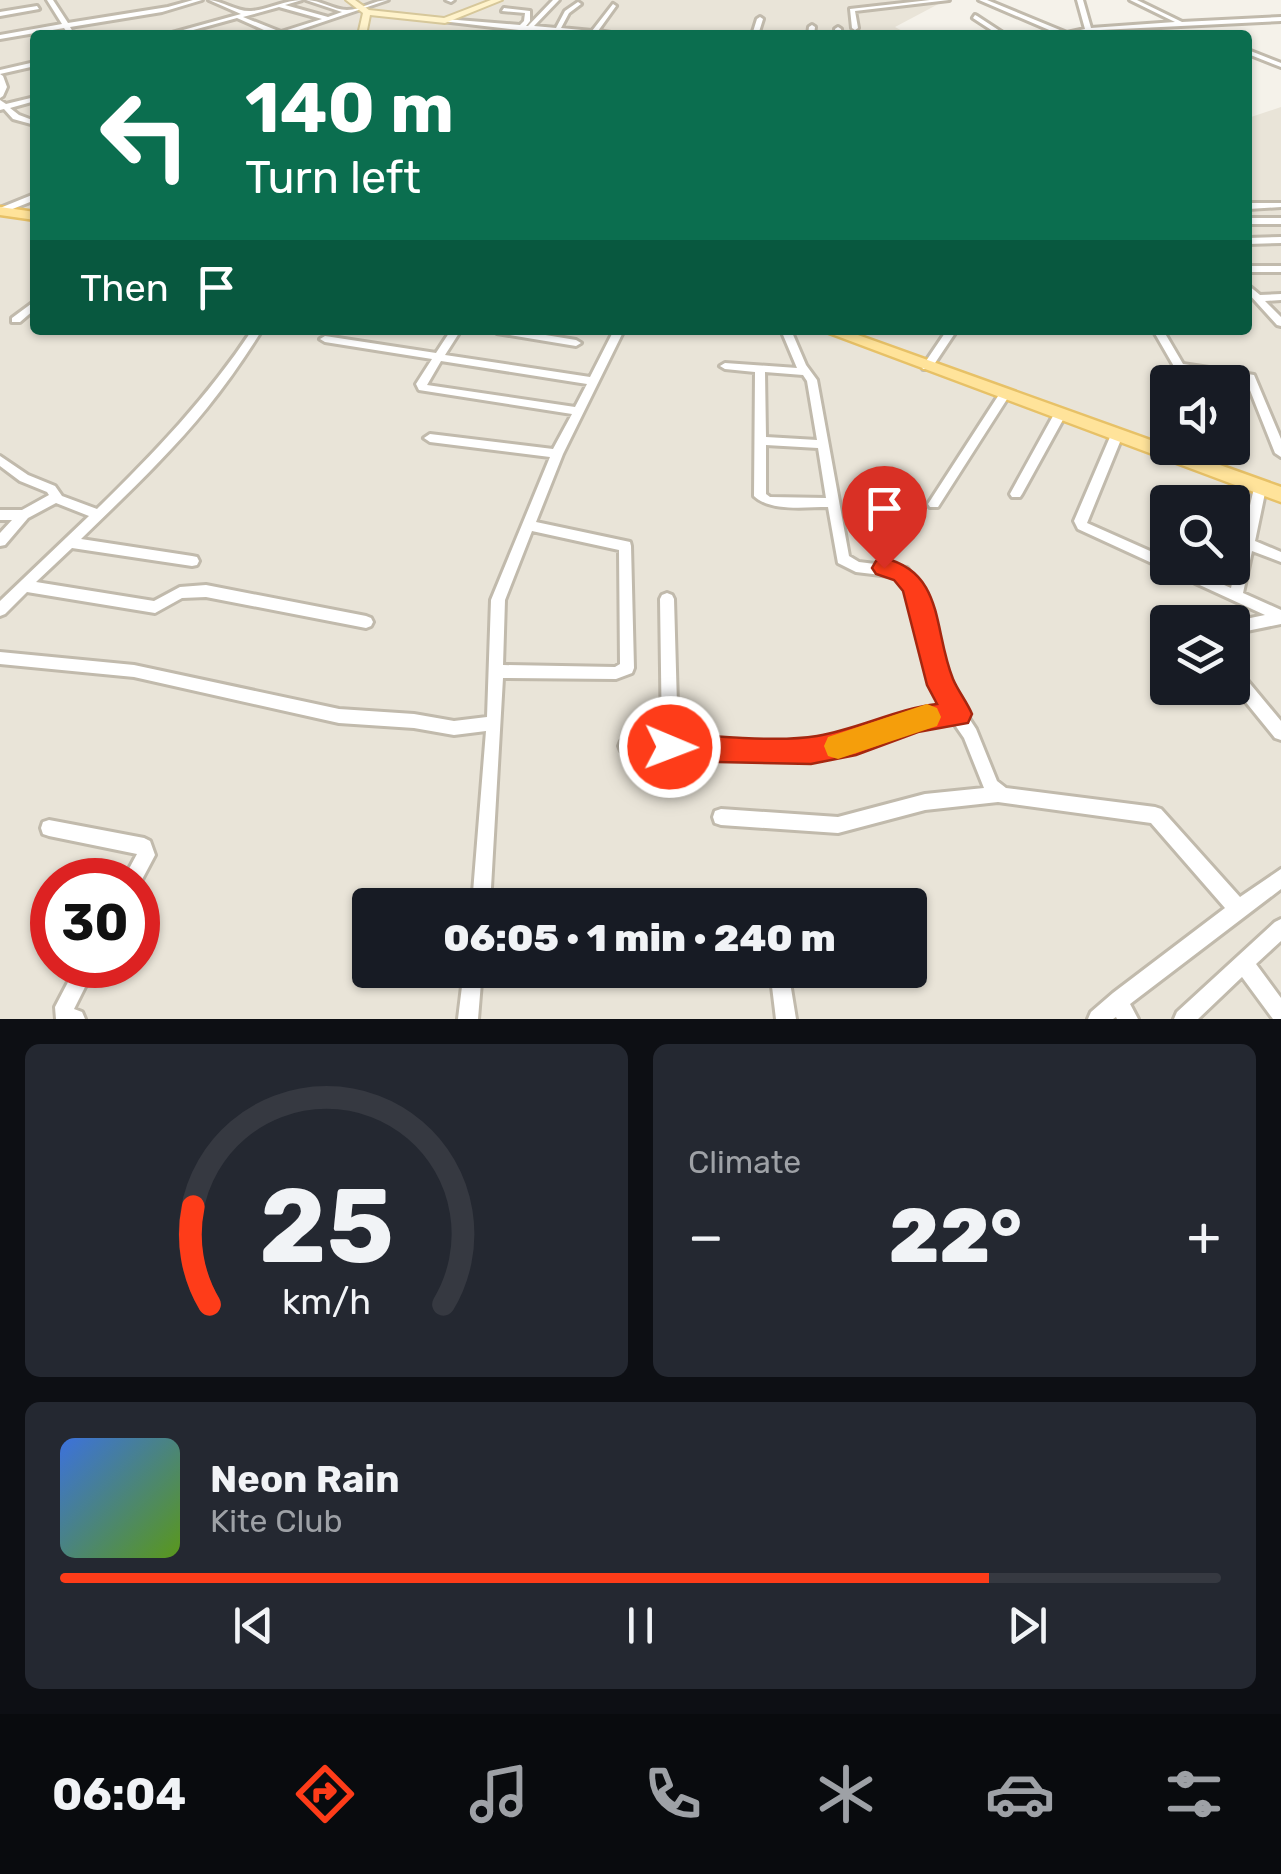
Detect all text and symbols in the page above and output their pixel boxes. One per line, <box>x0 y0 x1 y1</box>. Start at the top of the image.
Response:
text: 140 m <box>245 67 454 150</box>
icon: left <box>80 70 210 200</box>
text: Turn left <box>245 151 421 204</box>
icon: arrive <box>189 260 244 315</box>
text: Then <box>80 265 169 311</box>
map controls <box>1150 365 1250 705</box>
button: sound <box>1150 365 1250 465</box>
pin <box>842 466 927 569</box>
icon: arrive <box>857 481 912 536</box>
button: search <box>1150 485 1250 585</box>
button: layers <box>1150 605 1250 705</box>
position arrow <box>618 695 722 799</box>
speed limit sign: 30 <box>30 858 160 988</box>
text: 06:05 · 1 min · 240 m <box>443 915 836 961</box>
text: Climate <box>688 1143 801 1181</box>
text: 25 <box>259 1165 394 1288</box>
text: 22° <box>889 1192 1022 1281</box>
text: − <box>688 1204 724 1269</box>
text: + <box>1187 1204 1221 1269</box>
text: km/h <box>282 1281 371 1323</box>
text: Neon Rain <box>210 1456 400 1502</box>
text: Kite Club <box>210 1502 343 1540</box>
icon: previous <box>226 1598 281 1653</box>
icon: pause <box>613 1598 668 1653</box>
icon: next <box>1000 1598 1055 1653</box>
icon: directions <box>290 1759 360 1829</box>
icon: music <box>464 1759 534 1829</box>
icon: phone <box>638 1759 708 1829</box>
icon: climate <box>811 1759 881 1829</box>
icon: car <box>985 1759 1055 1829</box>
icon: filters <box>1159 1759 1229 1829</box>
text: 06:04 <box>52 1768 186 1821</box>

